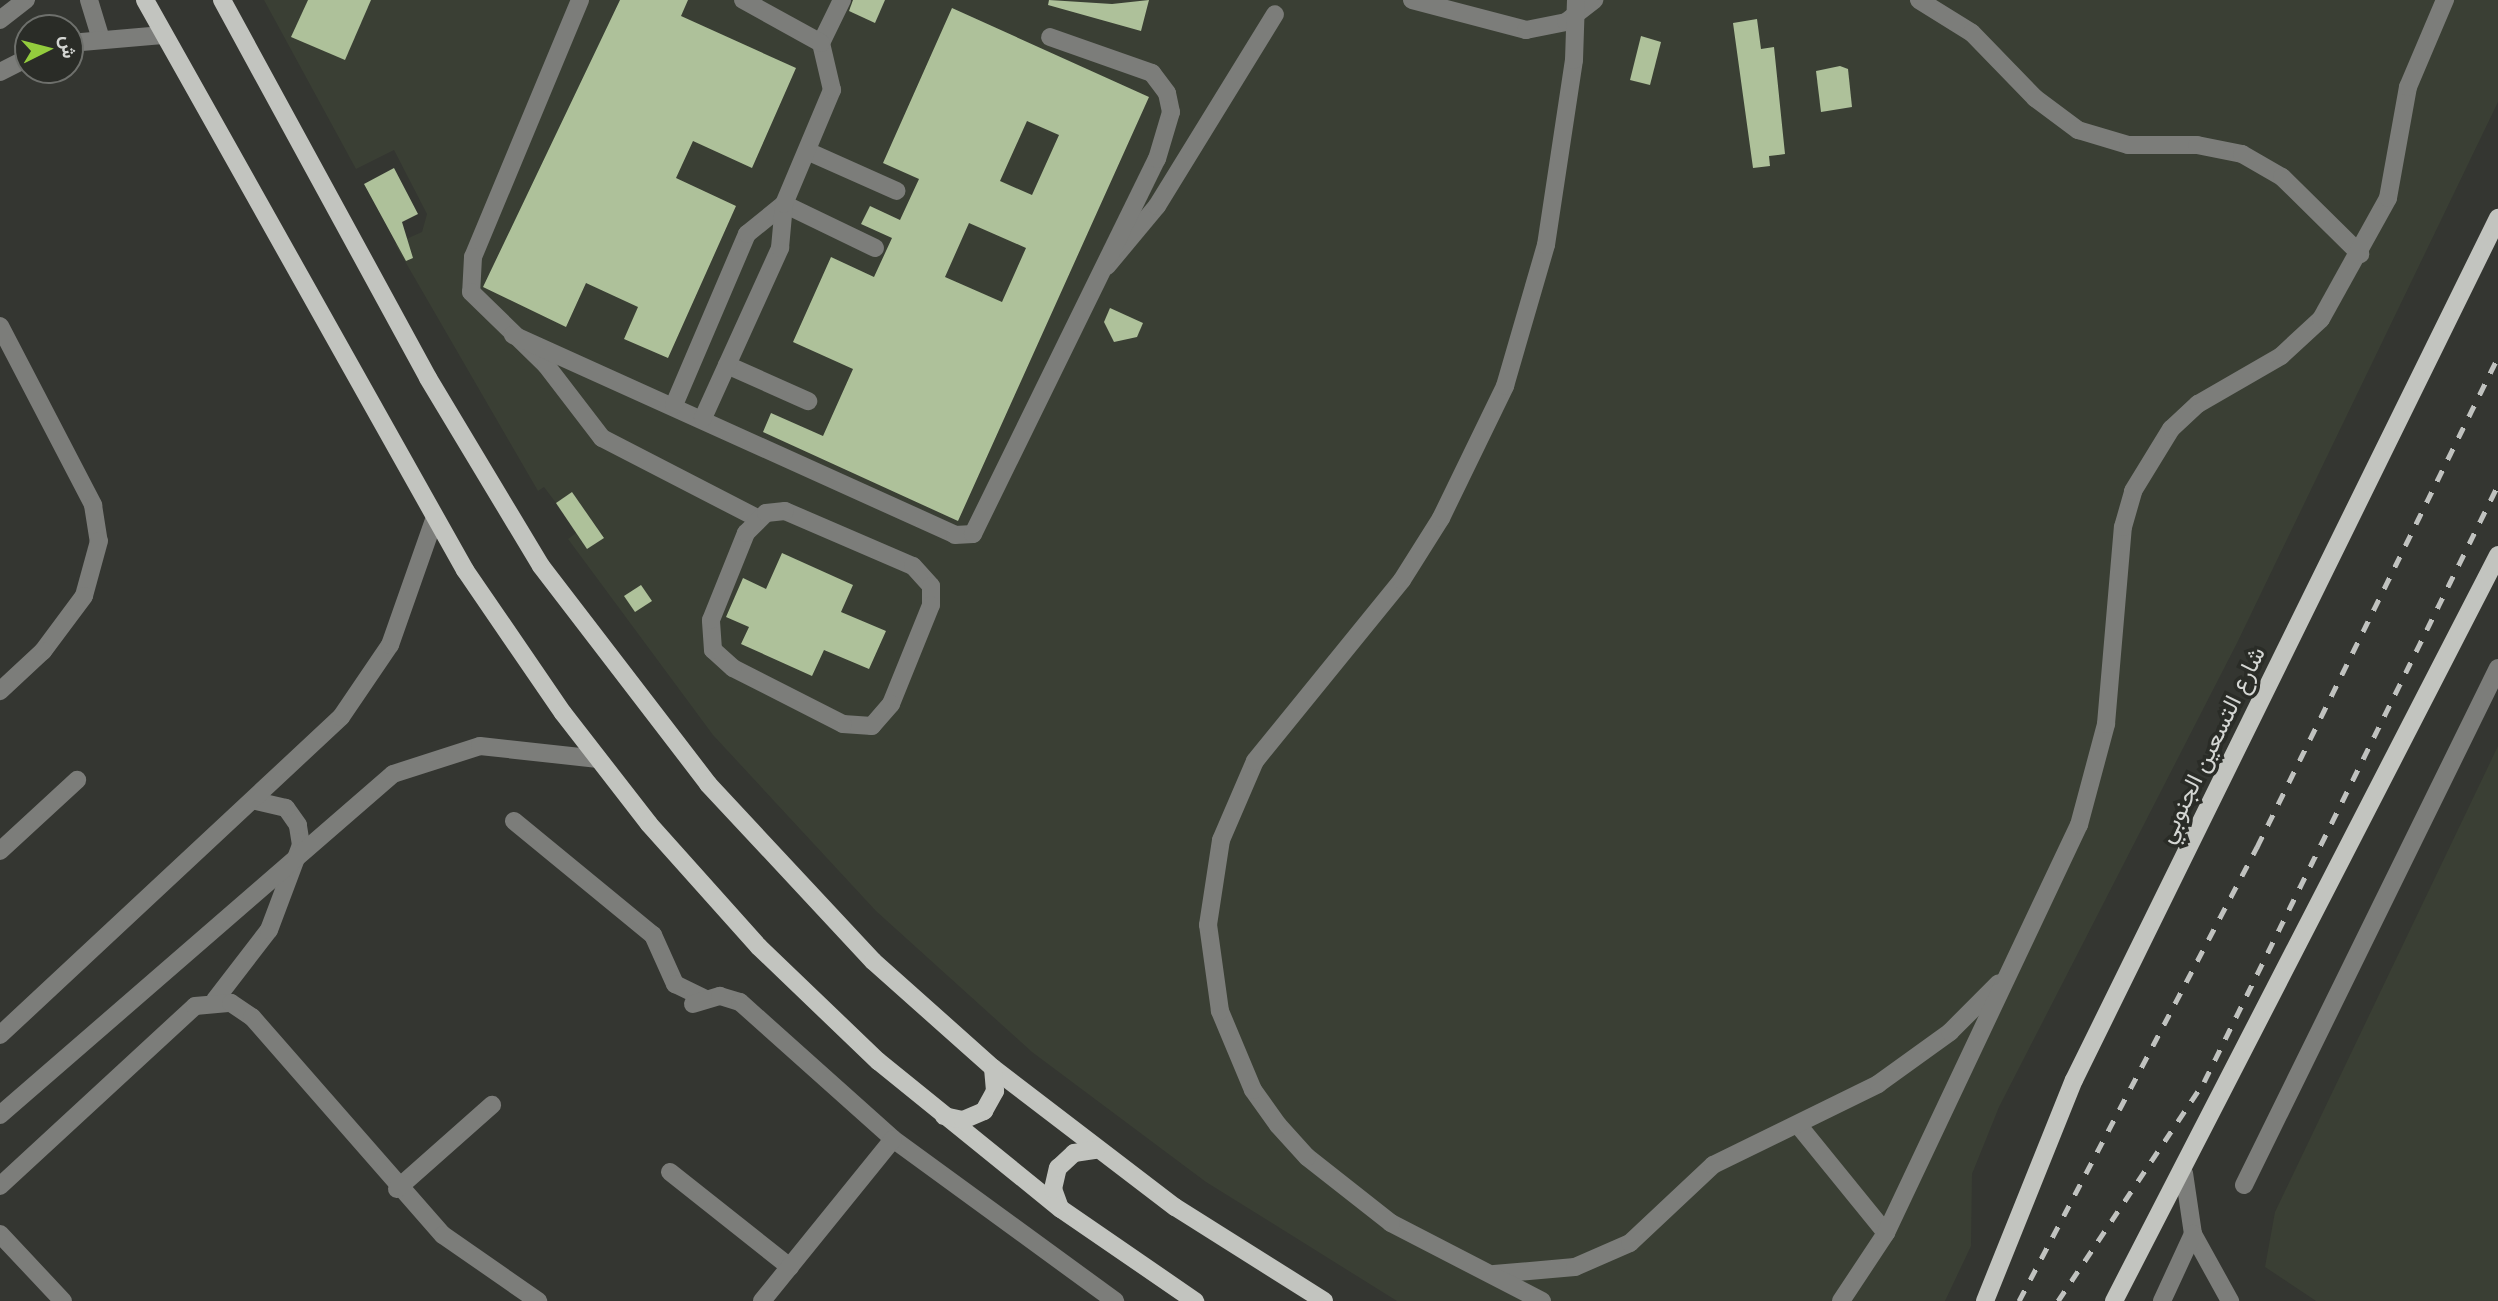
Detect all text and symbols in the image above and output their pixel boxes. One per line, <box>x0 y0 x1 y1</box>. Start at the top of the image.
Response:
north arrow <box>14 14 84 84</box>
text: ش <box>57 35 80 59</box>
street label: شارع التسعين الجنوبي <box>2152 642 2272 848</box>

